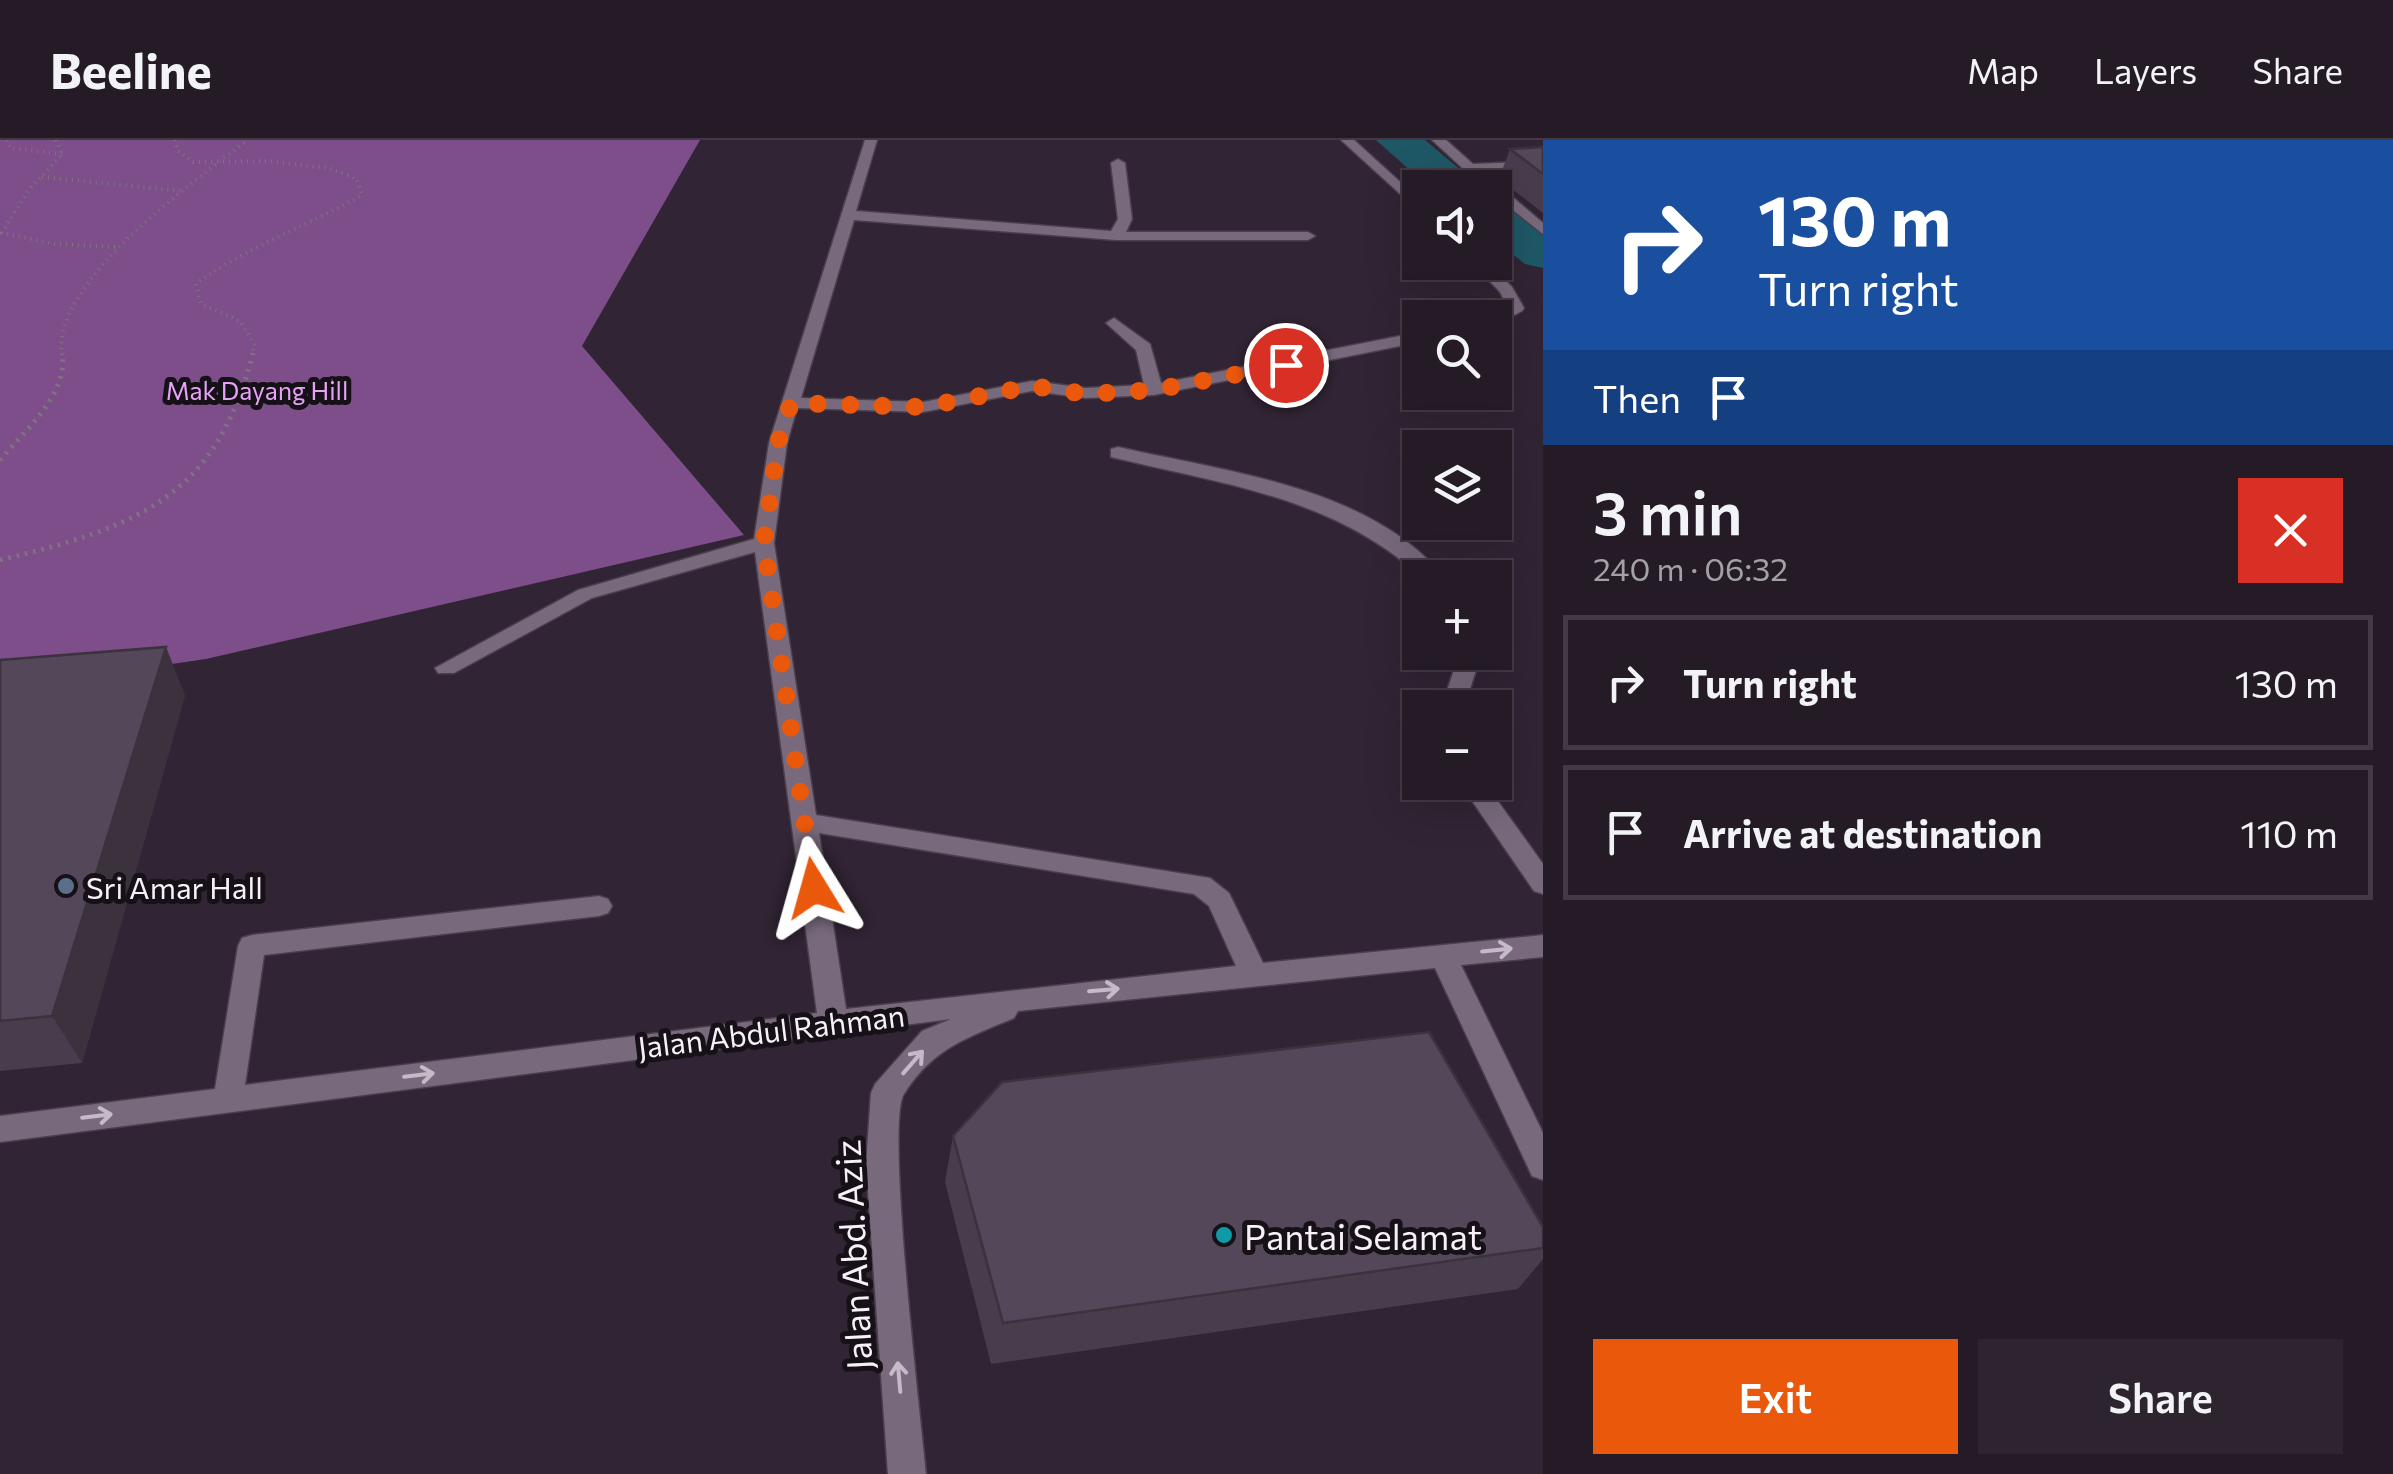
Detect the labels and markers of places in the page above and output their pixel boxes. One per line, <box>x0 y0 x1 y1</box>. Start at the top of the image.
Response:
pin <box>1244 323 1329 408</box>
place label: Sri Amar Hall <box>86 868 263 905</box>
marker: Sri Amar Hall <box>55 875 77 897</box>
place label: Pantai Selamat <box>1244 1214 1482 1257</box>
marker: Pantai Selamat <box>1213 1224 1235 1246</box>

